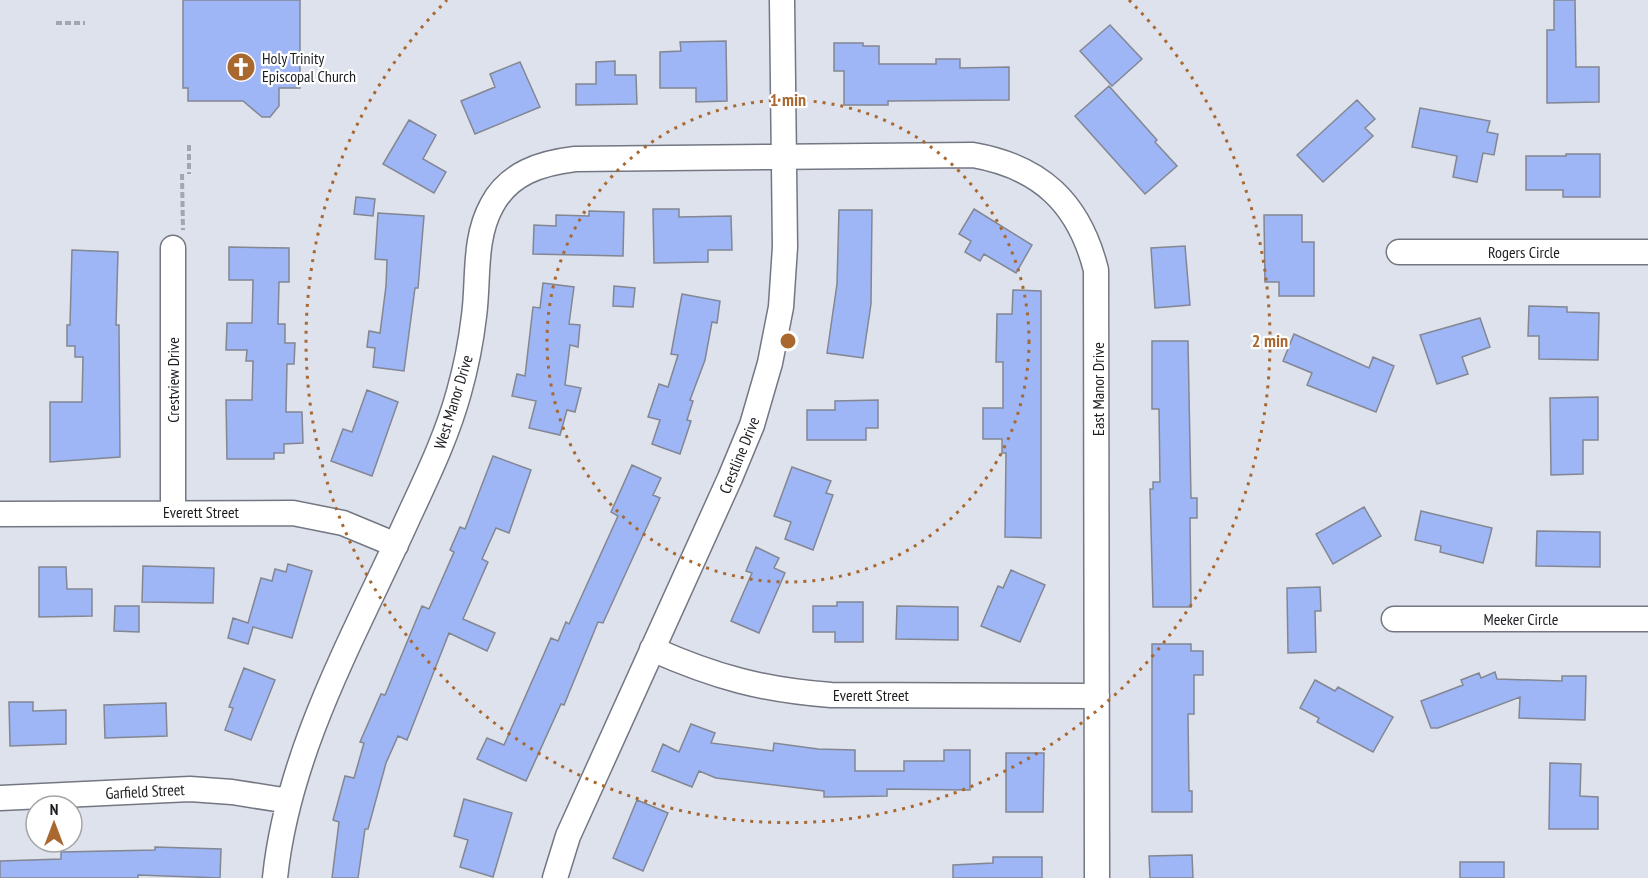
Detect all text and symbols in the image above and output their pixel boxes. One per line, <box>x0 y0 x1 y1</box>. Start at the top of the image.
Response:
place label: Holy Trinity Episcopal Church <box>262 48 356 86</box>
church icon: Holy Trinity Episcopal Church <box>225 51 257 83</box>
text: 1 min <box>770 88 806 111</box>
street label: Rogers Circle <box>1488 242 1560 262</box>
text: 2 min <box>1252 329 1288 352</box>
centre of rings <box>778 331 798 351</box>
street label: Crestview Drive <box>163 337 183 423</box>
street label: East Manor Drive <box>1088 342 1108 436</box>
street label: West Manor Drive <box>429 353 477 451</box>
street label: Crestline Drive <box>715 414 763 496</box>
street label: Everett Street <box>163 502 240 522</box>
street label: Meeker Circle <box>1484 609 1558 629</box>
street label: Everett Street <box>833 685 910 705</box>
street label: Garfield Street <box>105 779 186 803</box>
north arrow <box>24 794 84 854</box>
text: N <box>50 799 58 819</box>

